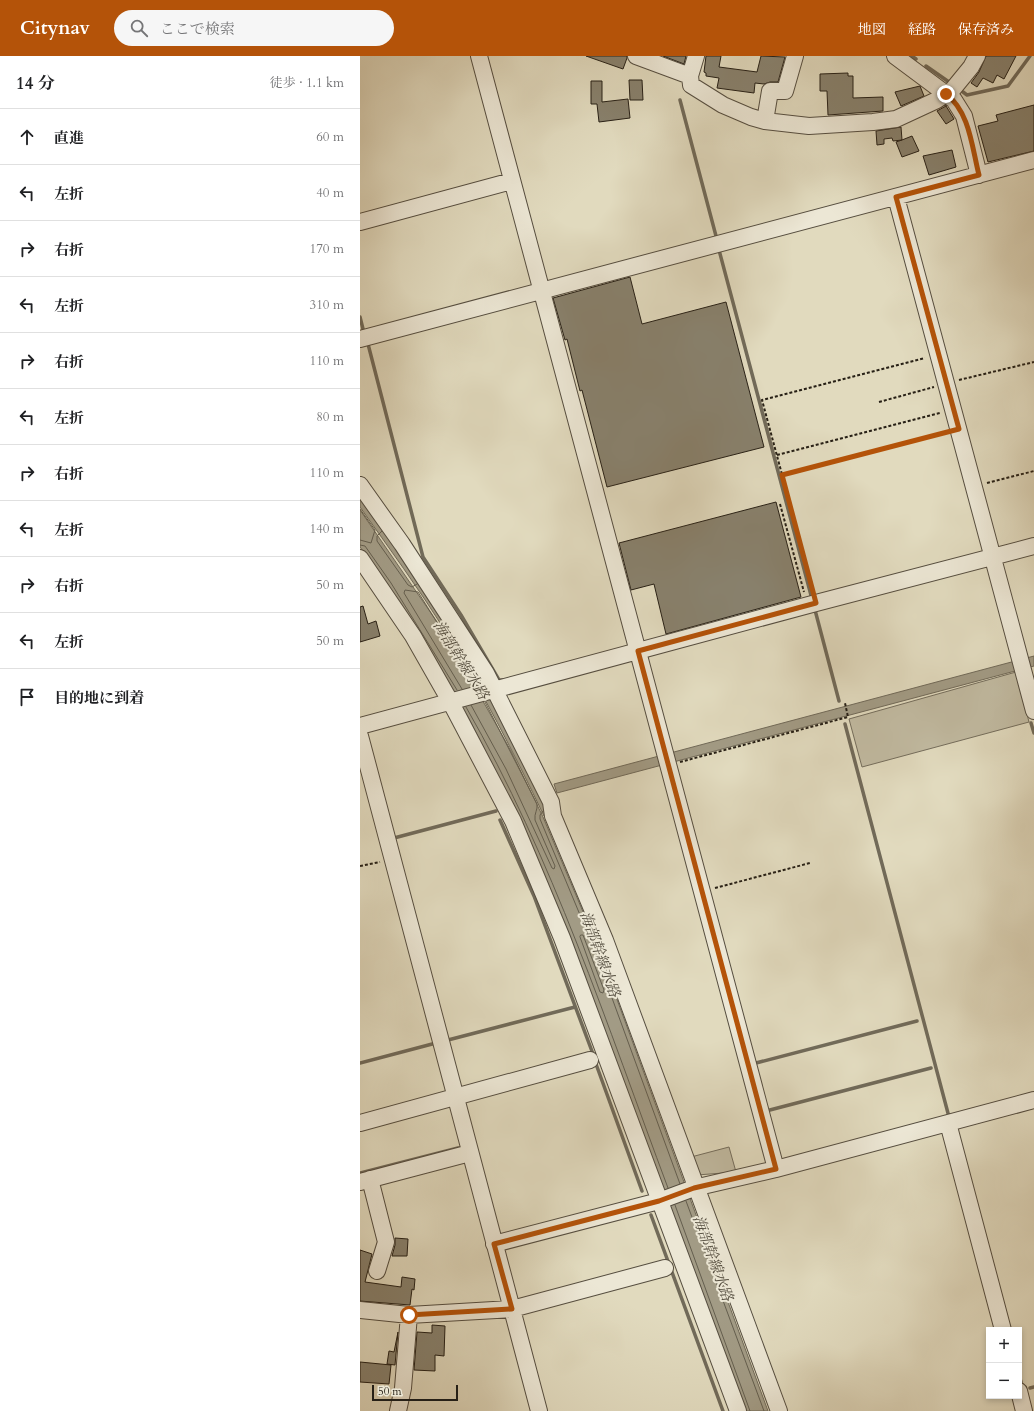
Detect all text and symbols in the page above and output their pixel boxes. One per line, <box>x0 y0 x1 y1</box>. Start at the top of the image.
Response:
search box <box>114 10 394 46</box>
text: Citynav <box>20 15 90 41</box>
icon: search <box>128 17 150 39</box>
text: ここで検索 <box>160 19 235 39</box>
text: 地図 <box>858 20 886 39</box>
text: 経路 <box>908 20 936 39</box>
text: 保存済み <box>958 20 1014 39</box>
text: 14 分 <box>16 72 55 95</box>
text: 徒歩 · 1.1 km <box>270 74 344 92</box>
route end <box>937 85 955 103</box>
icon: ahead <box>16 126 38 148</box>
text: 直進 <box>54 128 84 148</box>
text: 60 m <box>316 128 344 146</box>
icon: left <box>16 182 38 204</box>
text: 左折 <box>54 184 84 204</box>
text: 40 m <box>316 184 344 202</box>
icon: right <box>16 238 38 260</box>
text: 右折 <box>54 240 84 260</box>
text: 170 m <box>310 240 344 258</box>
icon: left <box>16 294 38 316</box>
text: 左折 <box>54 296 84 316</box>
text: 310 m <box>310 296 344 314</box>
icon: right <box>16 350 38 372</box>
text: 右折 <box>54 352 84 372</box>
text: 110 m <box>310 352 344 370</box>
icon: left <box>16 406 38 428</box>
text: 左折 <box>54 408 84 428</box>
text: 80 m <box>316 408 344 426</box>
icon: right <box>16 462 38 484</box>
text: 右折 <box>54 464 84 484</box>
text: 110 m <box>310 464 344 482</box>
icon: left <box>16 518 38 540</box>
text: 左折 <box>54 520 84 540</box>
text: 140 m <box>310 520 344 538</box>
icon: right <box>16 574 38 596</box>
text: 右折 <box>54 576 84 596</box>
text: 50 m <box>316 576 344 594</box>
water label: 海部幹線水路 <box>429 617 494 704</box>
icon: left <box>16 630 38 652</box>
text: 左折 <box>54 632 84 652</box>
text: 50 m <box>316 632 344 650</box>
icon: arrive <box>16 686 38 708</box>
text: 目的地に到着 <box>54 688 144 708</box>
water label: 海部幹線水路 <box>575 908 625 1001</box>
water label: 海部幹線水路 <box>688 1212 738 1305</box>
route start <box>400 1306 418 1324</box>
map controls <box>986 1327 1022 1399</box>
button: + <box>986 1327 1022 1363</box>
button: − <box>986 1363 1022 1399</box>
scale bar <box>372 1383 458 1402</box>
text: 50 m <box>378 1384 402 1399</box>

